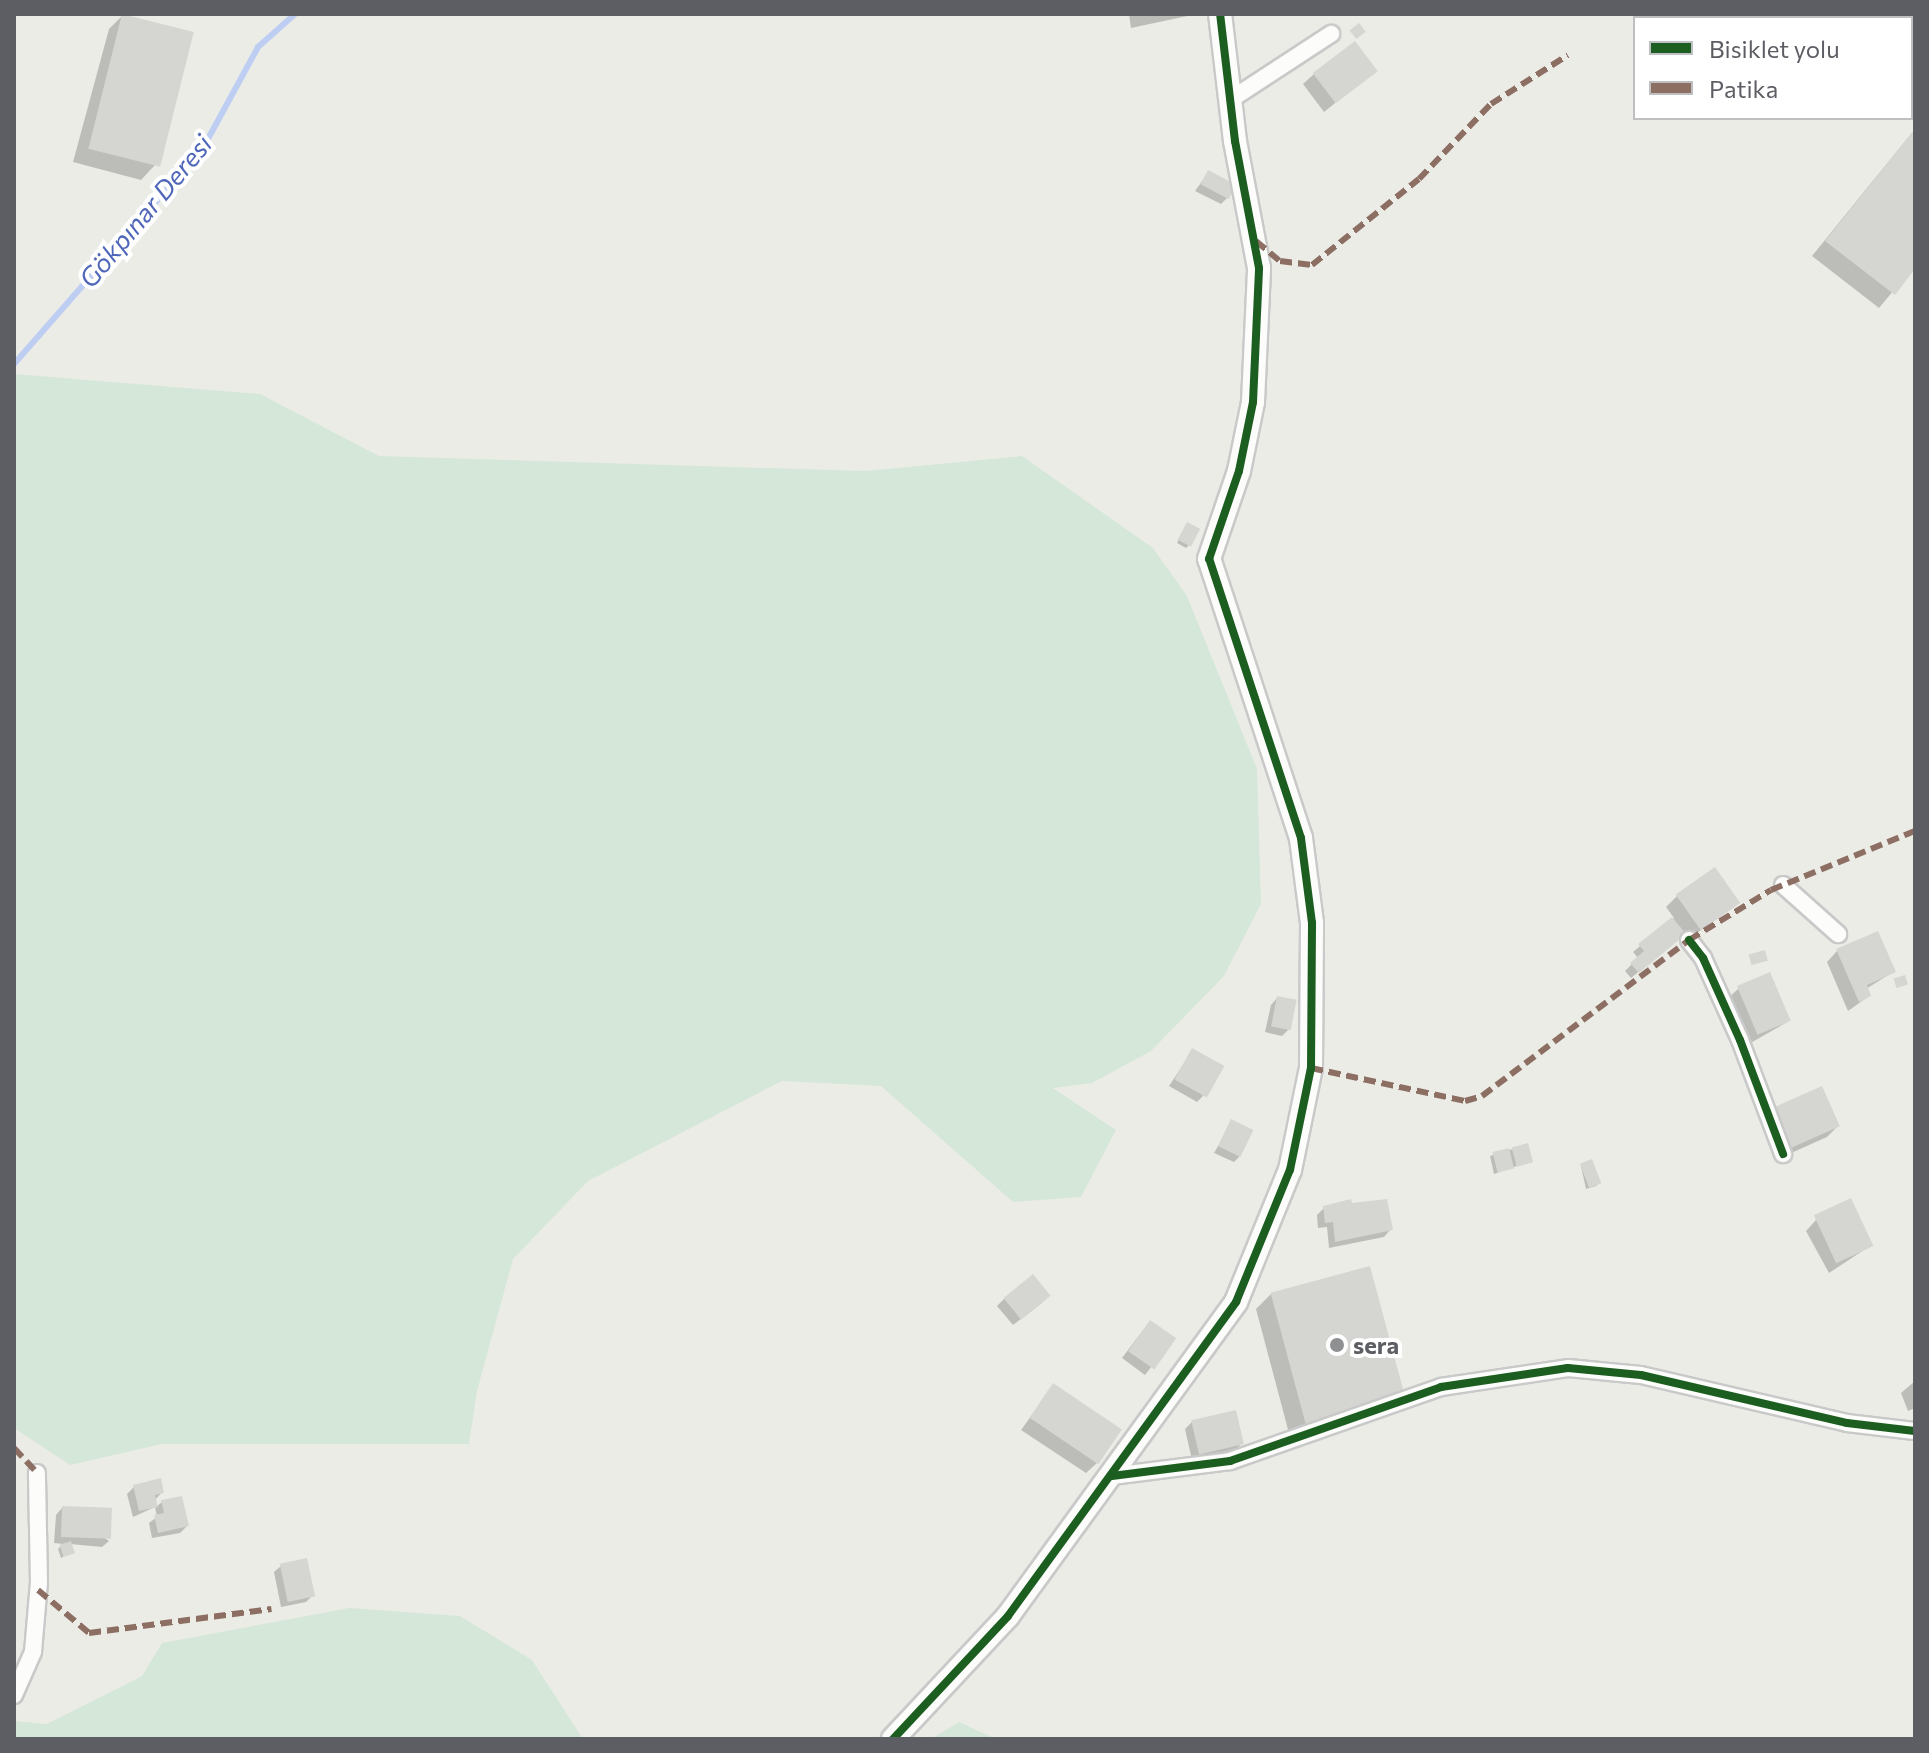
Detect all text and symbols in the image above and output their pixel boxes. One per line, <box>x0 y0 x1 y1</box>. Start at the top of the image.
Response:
legend <box>1633 16 1913 120</box>
text: Bisiklet yolu <box>1709 34 1840 63</box>
text: Patika <box>1709 74 1778 103</box>
water label: Gökpınar Deresi <box>72 128 218 294</box>
place label: sera <box>1353 1331 1399 1359</box>
marker: sera <box>1328 1336 1346 1354</box>

